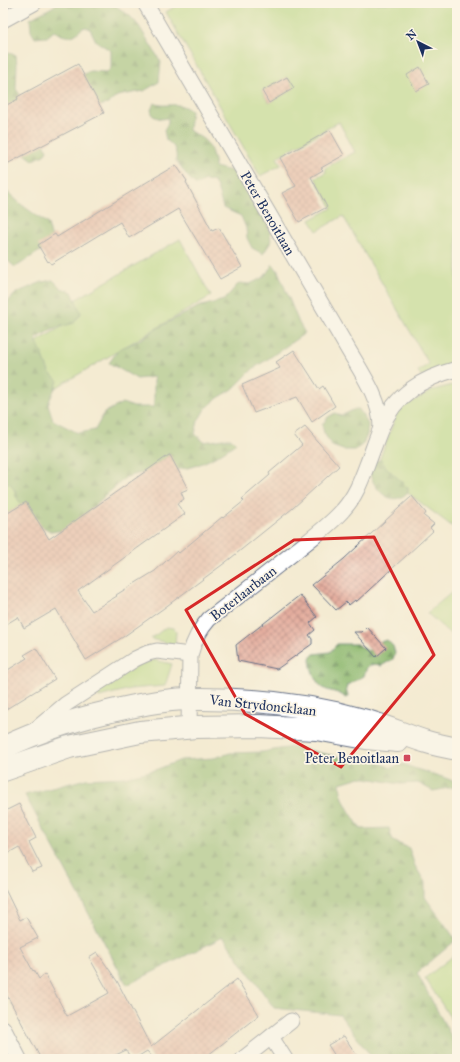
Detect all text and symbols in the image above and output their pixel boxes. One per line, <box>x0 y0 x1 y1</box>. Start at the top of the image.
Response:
north arrow <box>398 22 438 62</box>
text: N <box>404 27 420 43</box>
street label: Peter Benoitlaan <box>237 168 299 259</box>
street label: Boterlaarbaan <box>207 562 280 625</box>
street label: Van Strydoncklaan <box>208 691 318 720</box>
place label: Peter Benoitlaan <box>305 750 399 767</box>
marker: Peter Benoitlaan <box>402 753 412 763</box>

